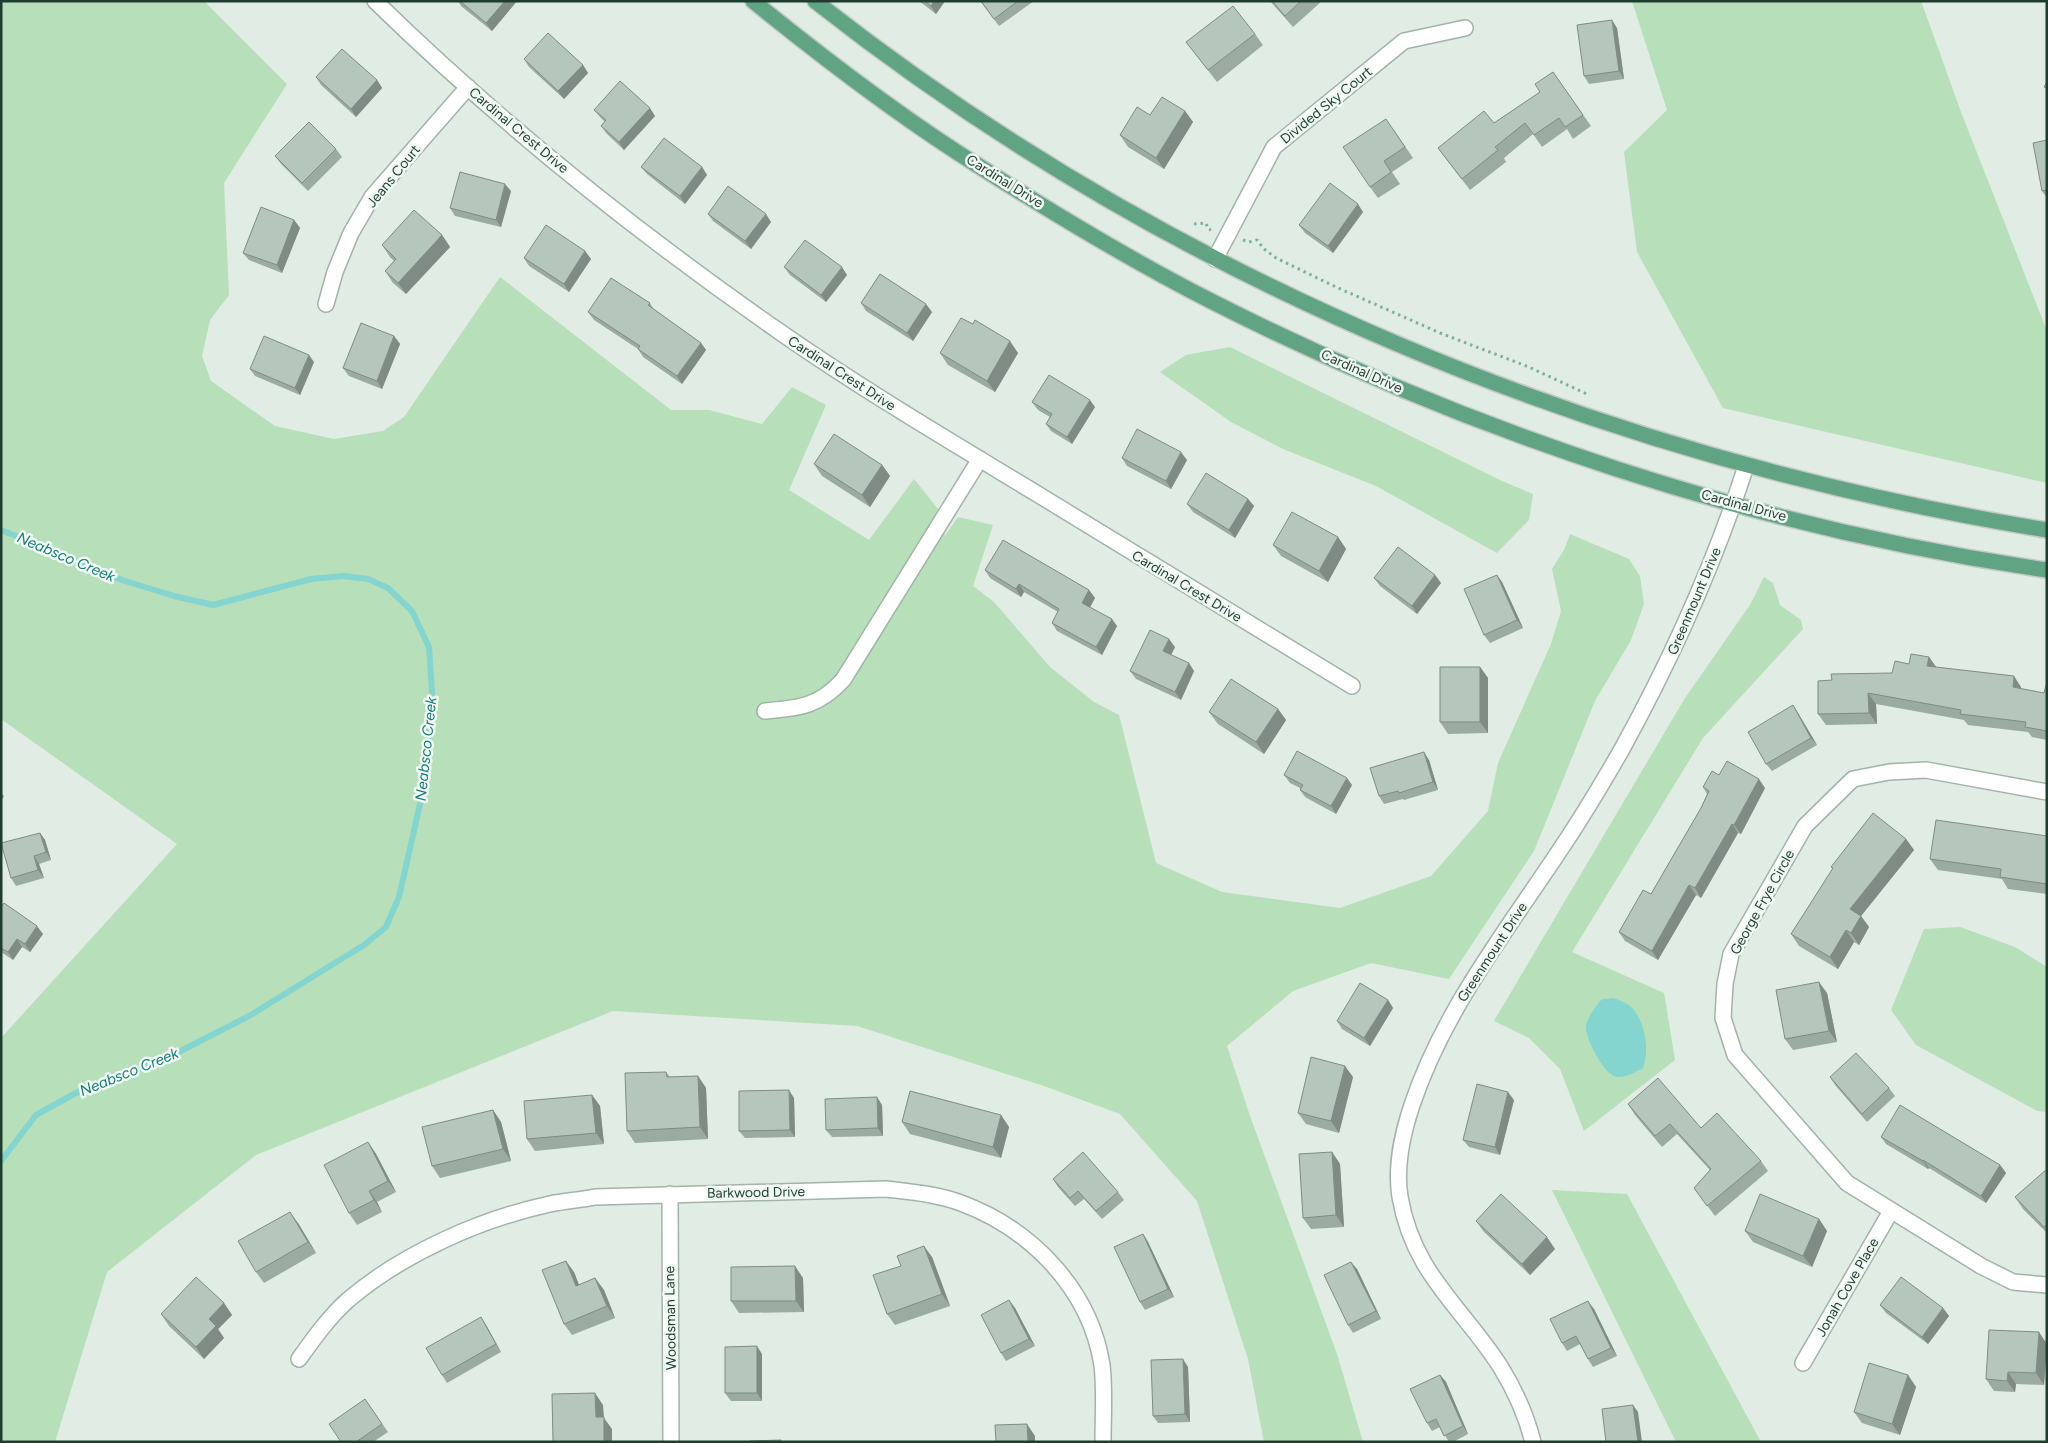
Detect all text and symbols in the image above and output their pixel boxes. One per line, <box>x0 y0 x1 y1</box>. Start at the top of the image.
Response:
street label: Divided Sky Court <box>1277 63 1376 148</box>
street label: Cardinal Crest Drive <box>465 84 572 177</box>
street label: Jeans Court <box>363 141 424 211</box>
street label: Cardinal Drive <box>963 151 1047 212</box>
street label: Cardinal Crest Drive <box>785 332 899 415</box>
street label: Cardinal Drive <box>1318 346 1405 397</box>
street label: Cardinal Drive <box>1700 486 1789 525</box>
water label: Neabsco Creek <box>14 528 118 586</box>
street label: Greenmount Drive <box>1664 545 1725 658</box>
street label: Cardinal Crest Drive <box>1129 547 1245 626</box>
water label: Neabsco Creek <box>412 695 440 802</box>
street label: George Frye Circle <box>1727 847 1798 958</box>
street label: Greenmount Drive <box>1454 899 1531 1005</box>
water label: Neabsco Creek <box>77 1044 182 1100</box>
street label: Barkwood Drive <box>707 1183 806 1202</box>
street label: Jonah Cove Place <box>1812 1234 1883 1340</box>
street label: Woodsman Lane <box>661 1265 680 1370</box>

